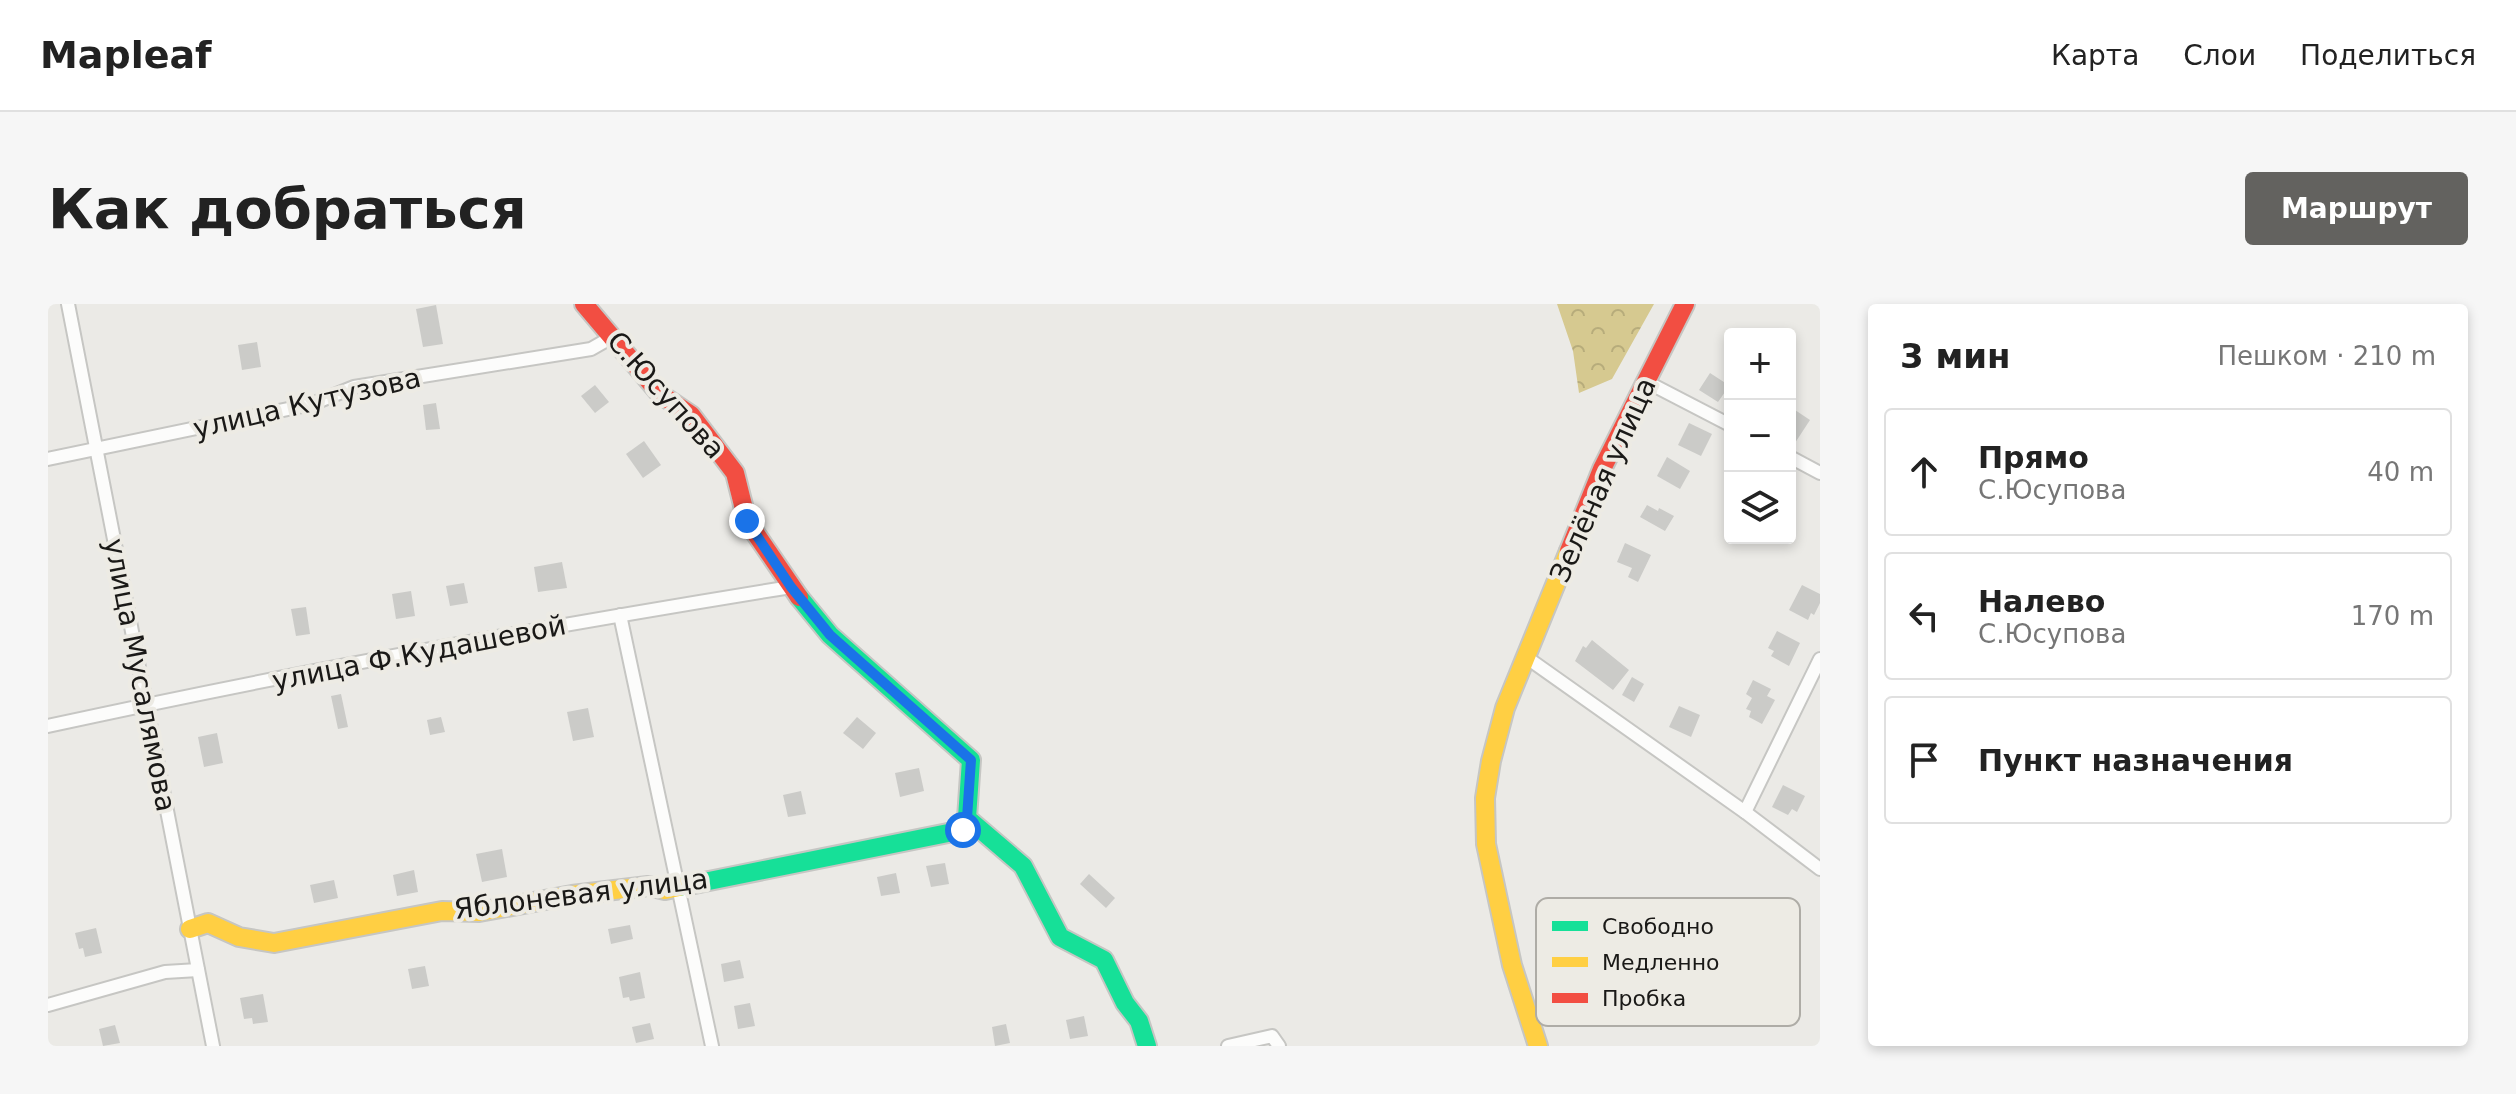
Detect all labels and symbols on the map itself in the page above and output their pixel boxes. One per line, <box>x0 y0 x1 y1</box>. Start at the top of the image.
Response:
street label: С.Юсупова <box>600 325 732 465</box>
street label: улица Кутузова <box>190 361 424 445</box>
street label: Зелёная улица <box>1543 373 1663 587</box>
route end <box>729 503 765 539</box>
street label: улица Мусалямова <box>97 536 183 814</box>
street label: улица Ф.Кудашевой <box>269 608 569 698</box>
route start <box>945 812 981 848</box>
street label: Яблоневая улица <box>452 862 710 926</box>
legend <box>1536 898 1800 1026</box>
text: Свободно <box>1602 914 1714 939</box>
text: Медленно <box>1602 950 1720 975</box>
text: Пробка <box>1602 986 1686 1011</box>

